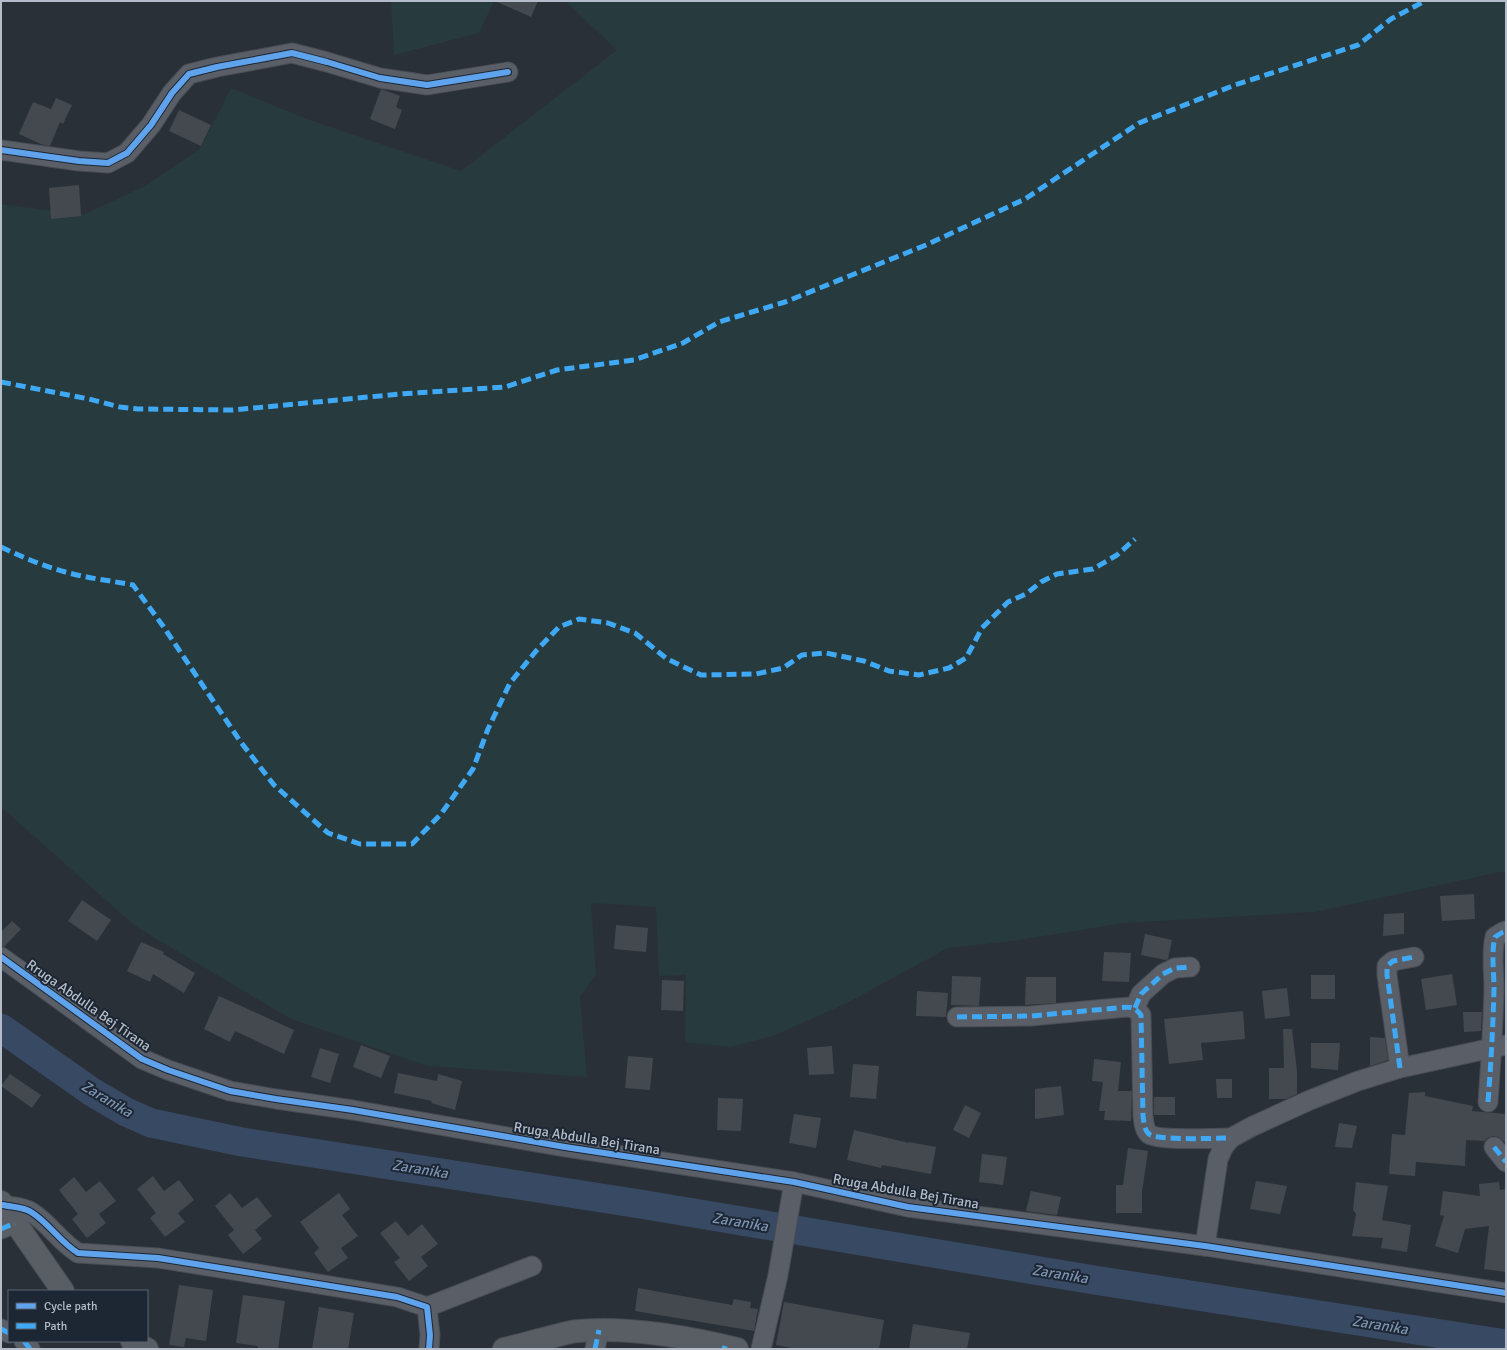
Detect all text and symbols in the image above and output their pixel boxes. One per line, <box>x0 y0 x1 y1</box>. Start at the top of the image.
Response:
street label: Rruga Abdulla Bej Tirana <box>23 956 154 1055</box>
water label: Zaranika <box>78 1077 136 1121</box>
street label: Rruga Abdulla Bej Tirana <box>512 1119 661 1158</box>
water label: Zaranika <box>391 1156 450 1182</box>
street label: Rruga Abdulla Bej Tirana <box>832 1170 980 1213</box>
water label: Zaranika <box>711 1209 770 1235</box>
water label: Zaranika <box>1031 1261 1090 1287</box>
legend <box>8 1290 148 1342</box>
text: Cycle path <box>44 1299 97 1314</box>
water label: Zaranika <box>1351 1312 1410 1338</box>
text: Path <box>44 1319 67 1334</box>

